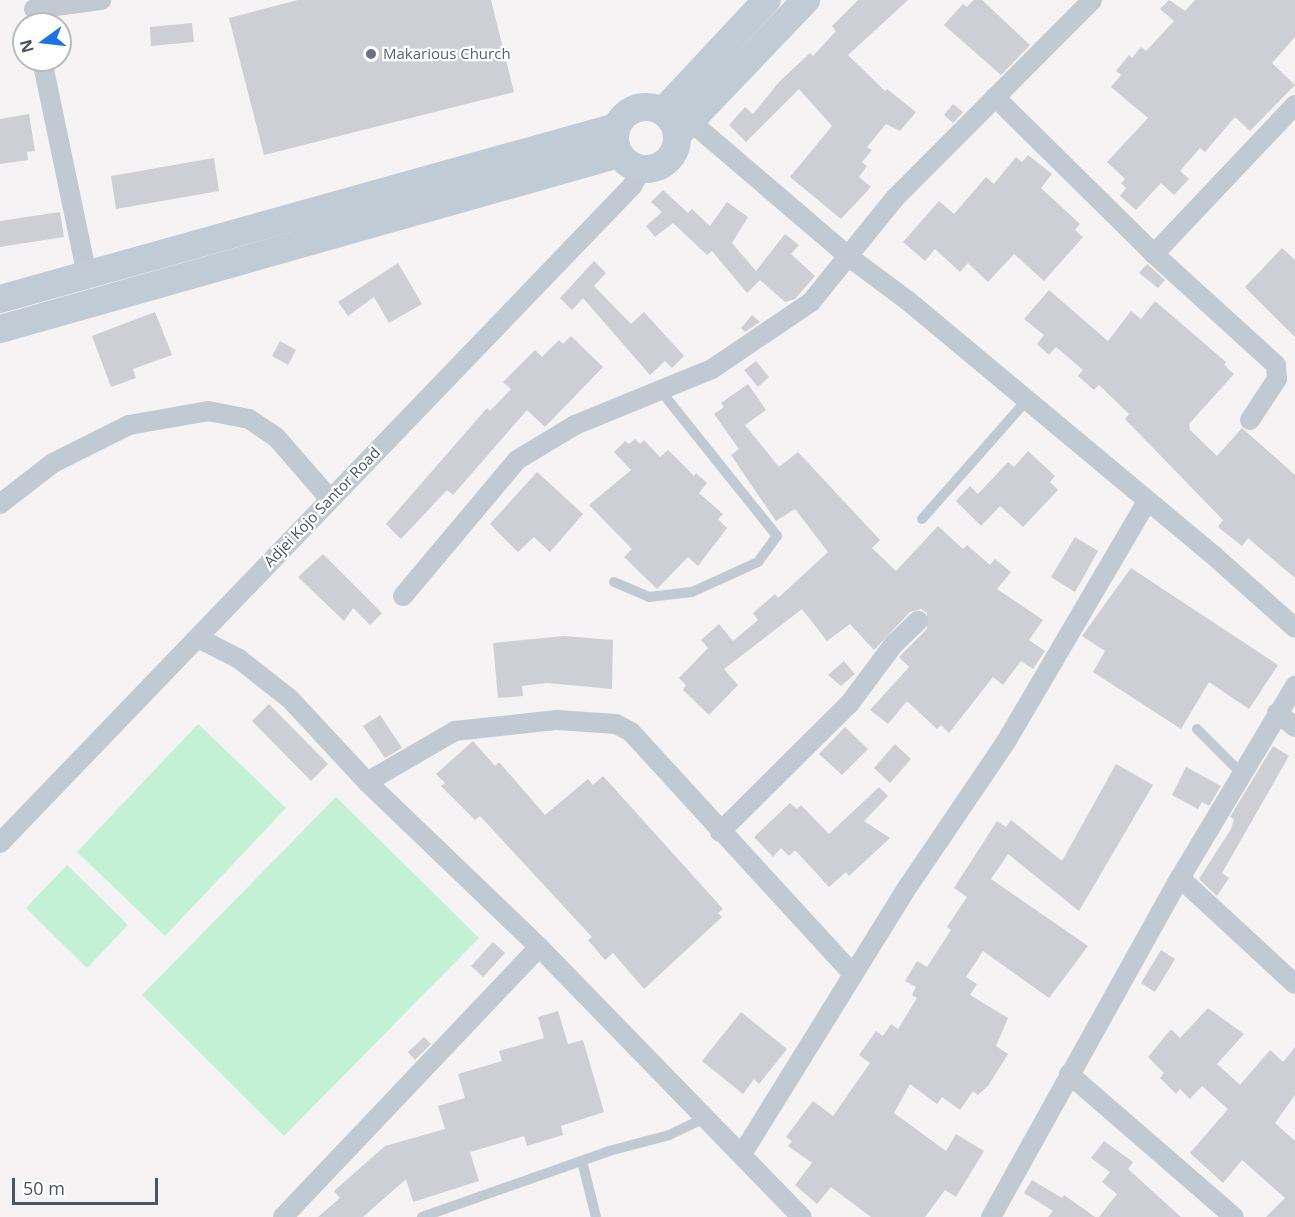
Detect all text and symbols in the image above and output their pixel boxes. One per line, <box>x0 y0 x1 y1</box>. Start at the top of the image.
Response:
north arrow <box>12 12 72 72</box>
text: N <box>14 37 39 55</box>
place label: Makarious Church <box>383 45 511 63</box>
marker: Makarious Church <box>364 47 378 61</box>
street label: Adjei Kojo Santor Road <box>260 443 384 571</box>
scale bar <box>15 1166 160 1204</box>
text: 50 m <box>23 1176 65 1200</box>

